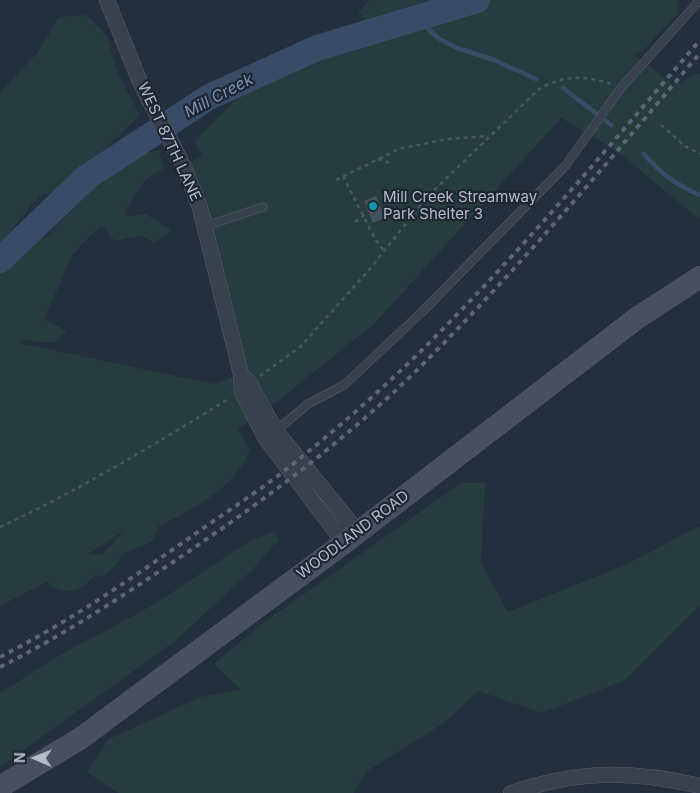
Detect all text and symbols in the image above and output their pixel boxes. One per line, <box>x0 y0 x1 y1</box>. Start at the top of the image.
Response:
water label: Mill Creek <box>181 70 257 122</box>
street label: WEST 87TH LANE <box>134 80 204 204</box>
place label: Mill Creek Streamway Park Shelter 3 <box>383 188 537 223</box>
marker: Mill Creek Streamway Park Shelter 3 <box>367 200 379 212</box>
street label: WOODLAND ROAD <box>293 487 413 583</box>
north arrow <box>10 733 60 783</box>
text: N <box>11 752 28 763</box>

